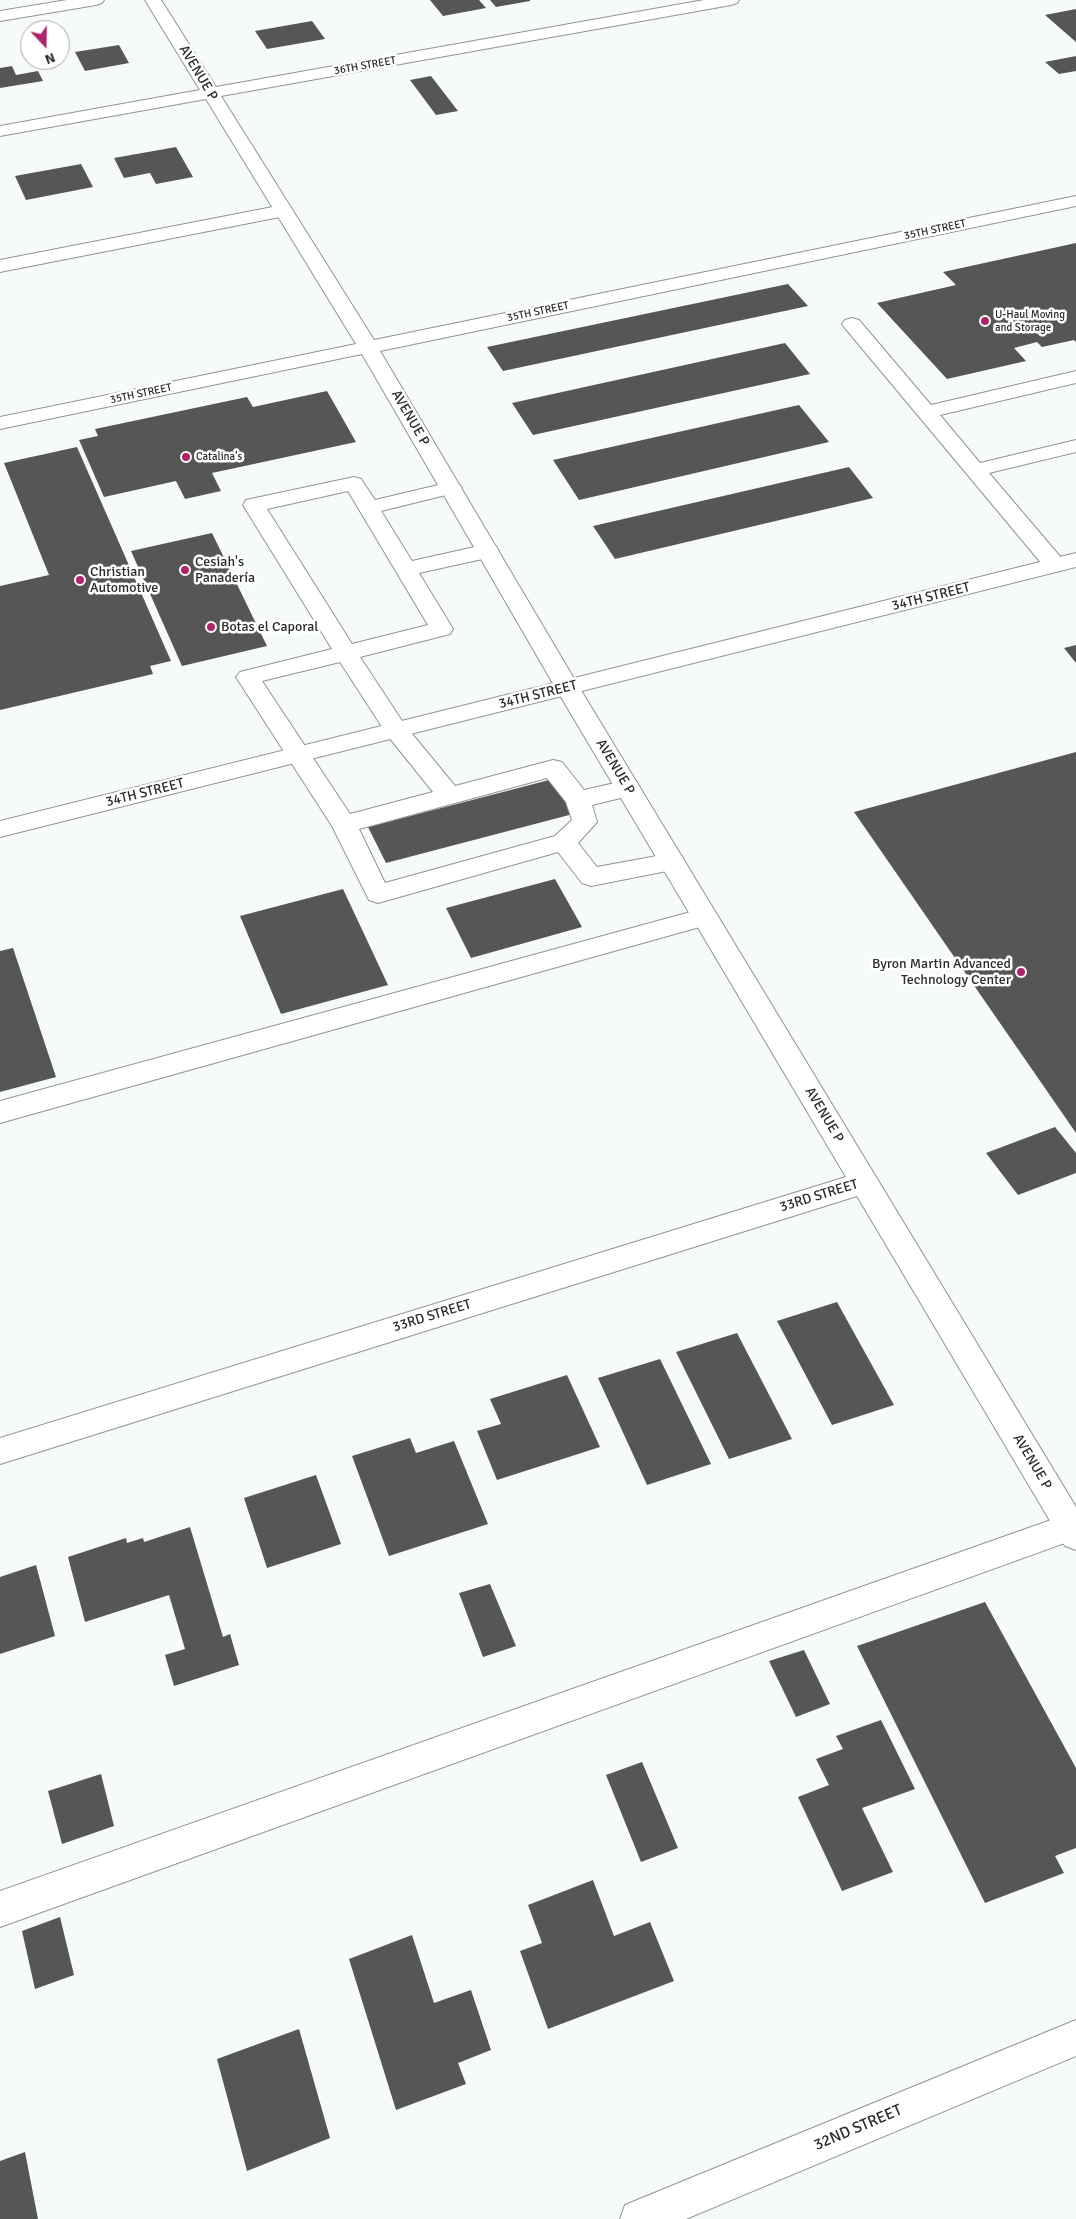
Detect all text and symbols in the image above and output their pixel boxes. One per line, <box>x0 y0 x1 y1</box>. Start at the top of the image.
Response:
north arrow <box>20 20 70 70</box>
street label: AVENUE P <box>175 42 221 104</box>
text: N <box>43 49 58 68</box>
street label: 36TH STREET <box>333 54 397 78</box>
street label: 35TH STREET <box>903 217 967 243</box>
street label: 35TH STREET <box>506 299 570 325</box>
place label: U-Haul Moving and Storage <box>995 308 1065 334</box>
marker: U-Haul Moving and Storage <box>979 315 991 327</box>
street label: 35TH STREET <box>109 381 173 407</box>
street label: AVENUE P <box>387 387 433 449</box>
place label: Catalina's <box>196 450 242 464</box>
marker: Catalina's <box>180 451 192 463</box>
place label: Cesiah's Panadería <box>195 554 255 586</box>
place label: Christian Automotive <box>90 564 158 596</box>
marker: Cesiah's Panadería <box>179 564 191 576</box>
marker: Christian Automotive <box>74 574 86 586</box>
street label: 34TH STREET <box>890 579 972 615</box>
place label: Botas el Caporal <box>221 619 318 635</box>
marker: Botas el Caporal <box>205 621 217 633</box>
street label: 34TH STREET <box>497 677 579 713</box>
street label: AVENUE P <box>592 736 638 798</box>
street label: 34TH STREET <box>104 775 186 811</box>
place label: Byron Martin Advanced Technology Center <box>872 956 1011 989</box>
marker: Byron Martin Advanced Technology Center <box>1015 966 1027 978</box>
street label: AVENUE P <box>801 1084 847 1146</box>
street label: 33RD STREET <box>778 1176 860 1216</box>
street label: 33RD STREET <box>391 1296 473 1336</box>
street label: AVENUE P <box>1009 1431 1055 1493</box>
street label: 32ND STREET <box>811 2101 905 2155</box>

